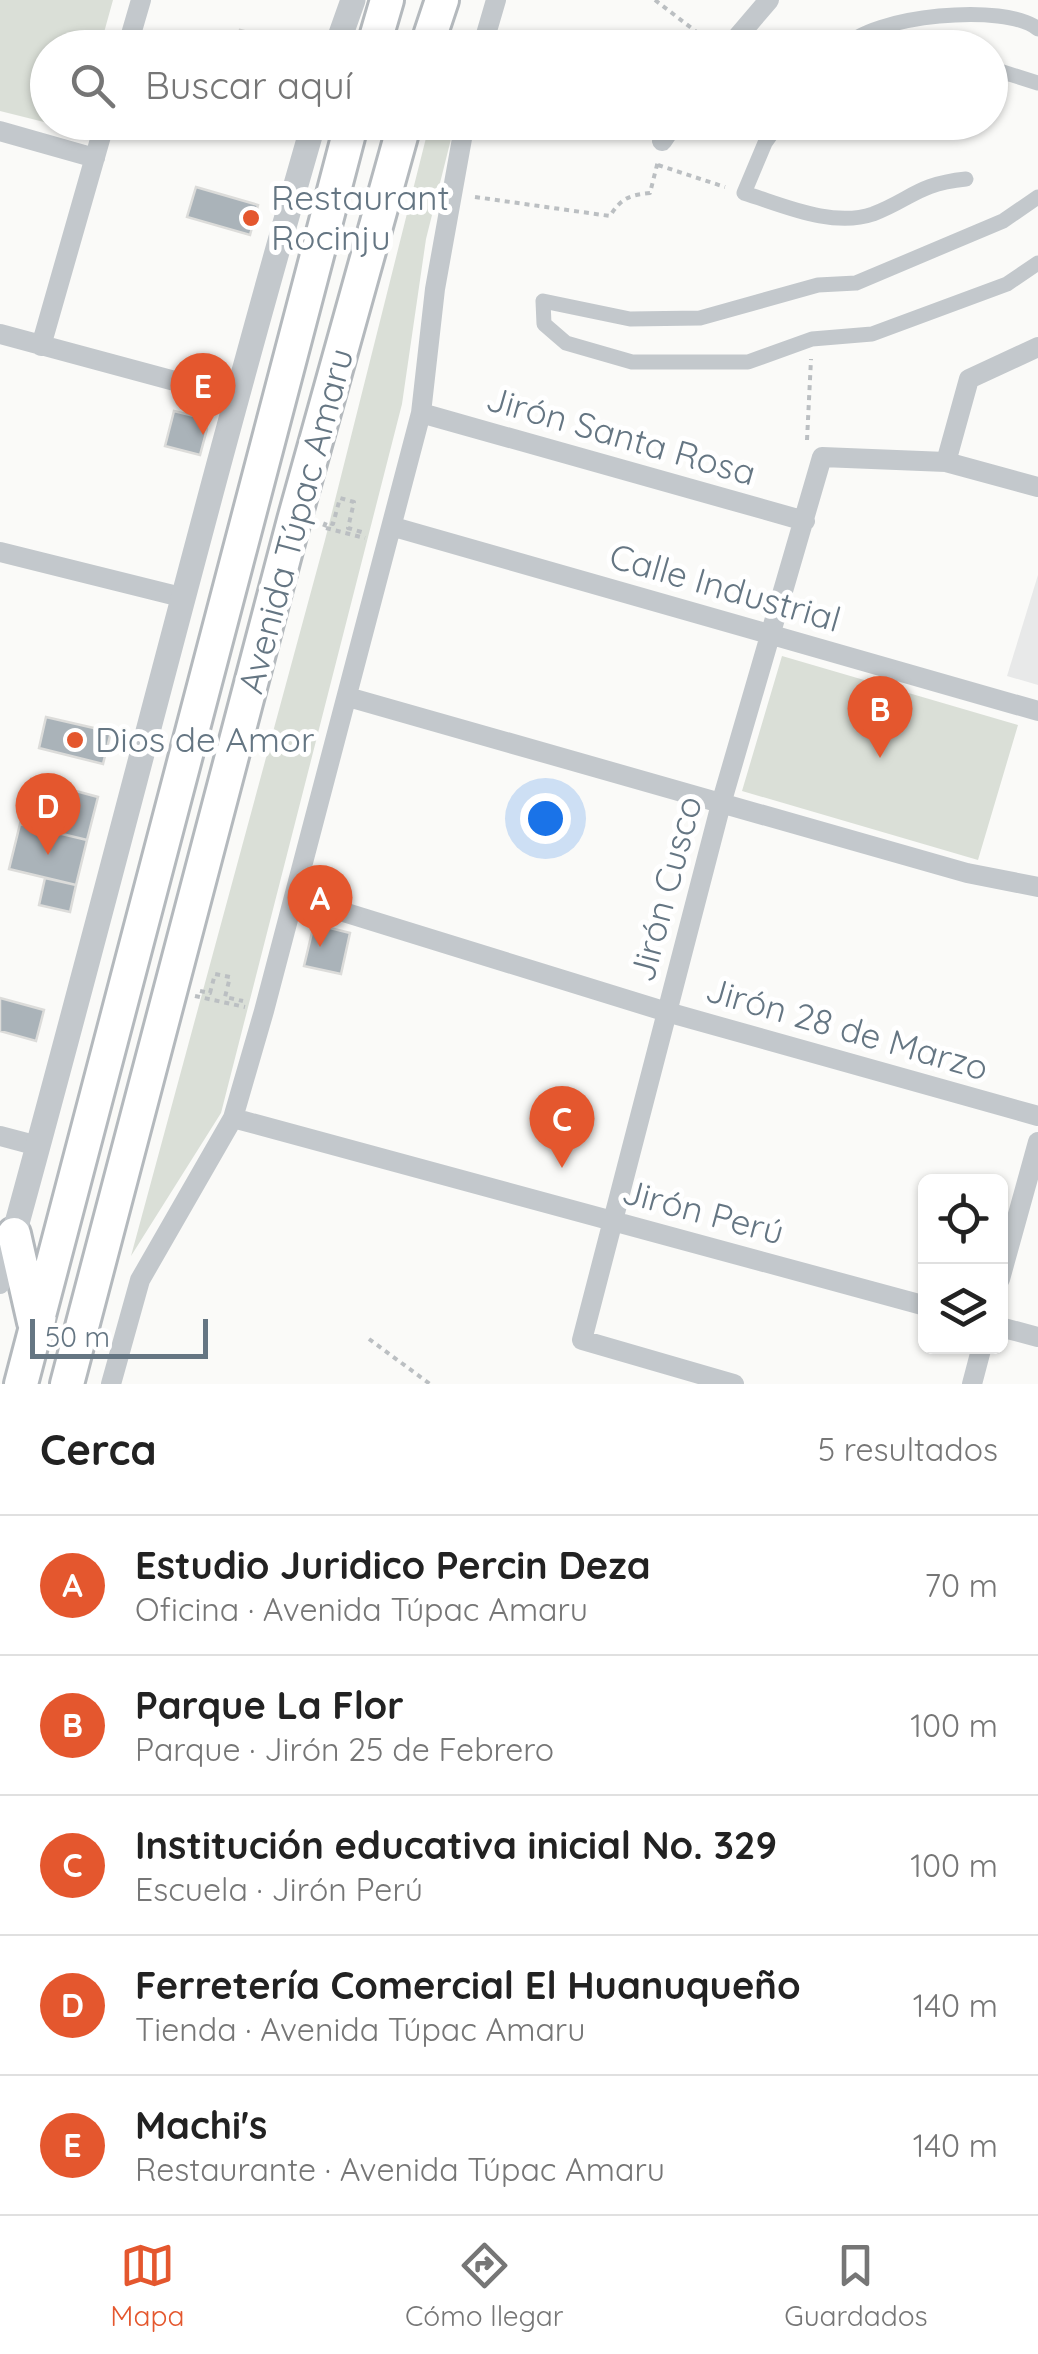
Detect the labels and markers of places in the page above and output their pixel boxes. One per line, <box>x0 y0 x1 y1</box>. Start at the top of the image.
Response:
place label: Restaurant Rocinju <box>271 175 449 259</box>
marker: Restaurant Rocinju <box>240 207 262 229</box>
pin: E <box>170 352 236 435</box>
pin: B <box>848 676 912 758</box>
place label: Dios de Amor <box>95 717 315 761</box>
marker: Dios de Amor <box>64 729 86 751</box>
pin: D <box>15 772 80 855</box>
pin: A <box>288 864 352 947</box>
pin: C <box>530 1086 594 1168</box>

